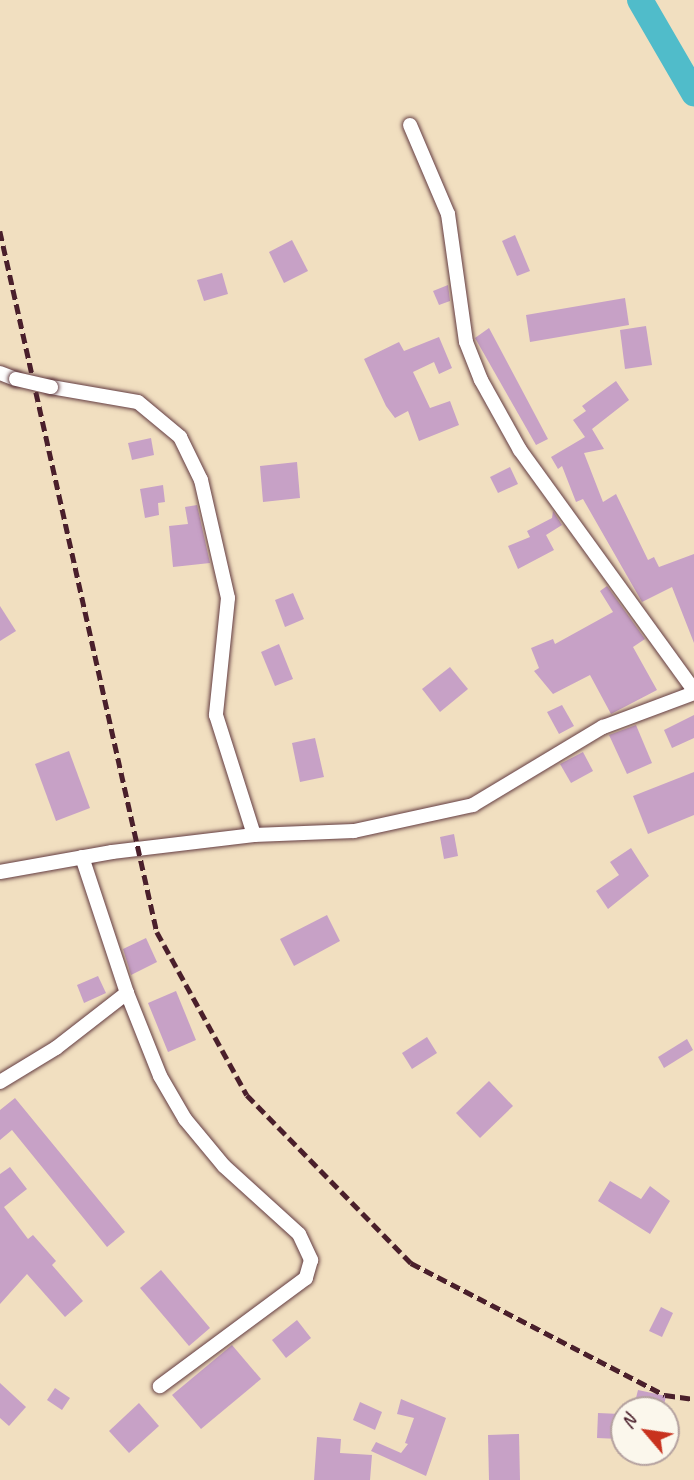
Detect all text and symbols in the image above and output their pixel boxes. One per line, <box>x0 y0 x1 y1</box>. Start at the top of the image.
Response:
north arrow <box>610 1396 680 1466</box>
text: N <box>615 1411 642 1433</box>

